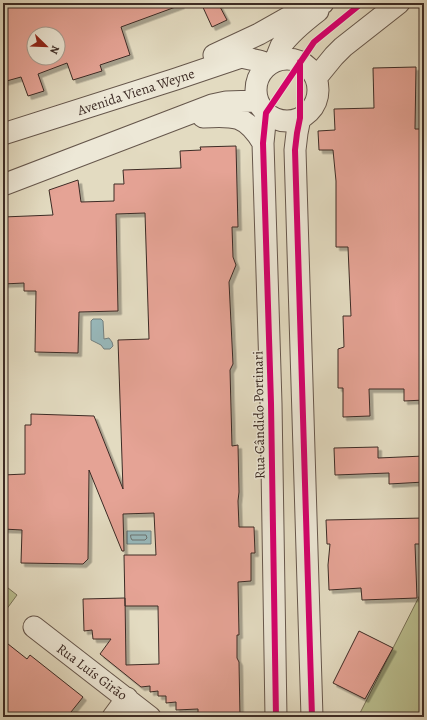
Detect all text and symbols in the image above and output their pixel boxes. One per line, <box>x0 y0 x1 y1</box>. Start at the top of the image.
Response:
north arrow <box>26 26 66 66</box>
text: N <box>46 43 63 56</box>
street label: Avenida Viena Weyne <box>74 64 197 120</box>
street label: Rua Cândido Portinari <box>248 351 270 479</box>
street label: Rua Luís Girão <box>53 639 131 705</box>

